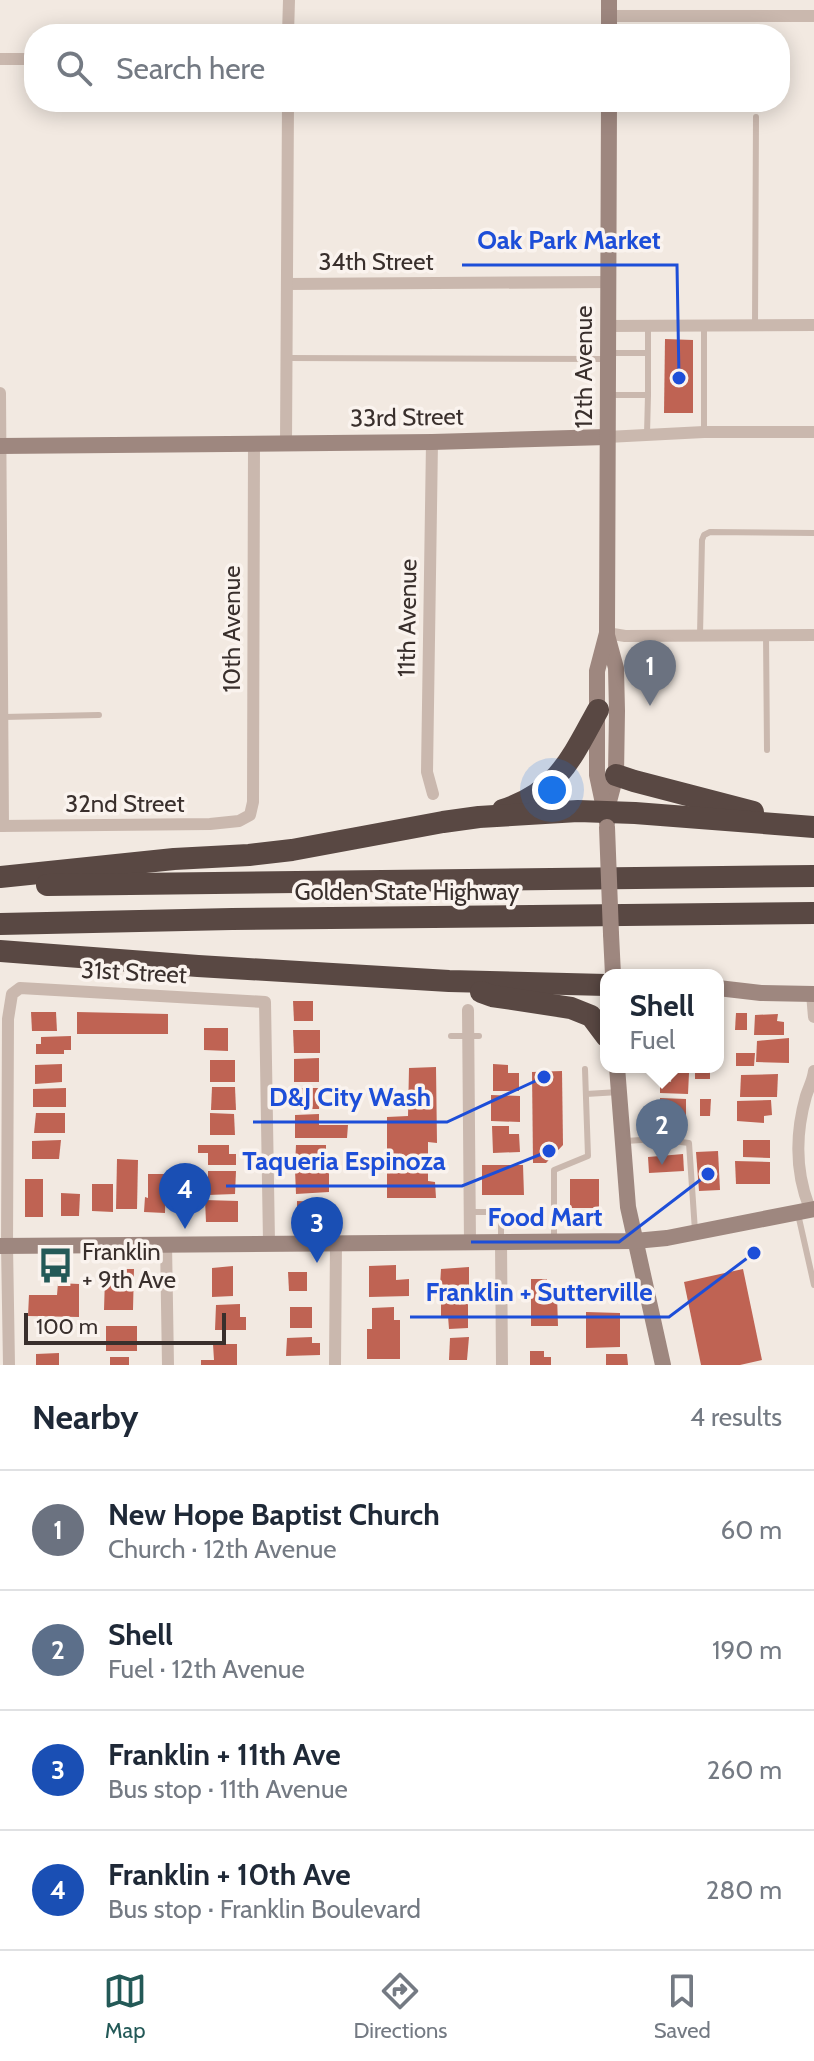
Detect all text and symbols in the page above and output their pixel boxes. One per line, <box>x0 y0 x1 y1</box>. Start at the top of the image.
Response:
search box <box>24 24 790 112</box>
icon: search <box>52 46 96 90</box>
text: Search here <box>116 50 265 87</box>
callout: Oak Park Market <box>462 215 677 265</box>
text: Oak Park Market <box>477 224 661 256</box>
street label: 34th Street <box>318 247 434 276</box>
street label: 12th Avenue <box>569 305 598 429</box>
street label: 33rd Street <box>350 402 464 432</box>
street label: 11th Avenue <box>391 559 423 677</box>
street label: 10th Avenue <box>217 565 246 693</box>
pin: 1 <box>624 640 676 706</box>
your location <box>532 770 572 810</box>
street label: 32nd Street <box>65 789 185 818</box>
street label: Golden State Highway <box>295 877 519 906</box>
street label: 31st Street <box>80 955 188 989</box>
popup <box>600 969 724 1073</box>
text: Shell <box>630 987 694 1024</box>
text: Fuel <box>630 1024 675 1056</box>
callout: D&J City Wash <box>253 1072 447 1122</box>
text: D&J City Wash <box>269 1081 431 1113</box>
pin: 2 <box>636 1099 688 1165</box>
callout: Taqueria Espinoza <box>226 1136 462 1186</box>
text: Taqueria Espinoza <box>242 1145 446 1177</box>
pin: 4 <box>159 1163 211 1229</box>
callout: Food Mart <box>471 1192 619 1242</box>
pin: 3 <box>291 1197 343 1263</box>
text: Food Mart <box>487 1201 603 1233</box>
place label: Franklin + 9th Ave <box>82 1237 176 1294</box>
bus stop icon: Franklin + 9th Ave <box>37 1246 75 1284</box>
callout: Franklin + Sutterville <box>410 1267 669 1317</box>
text: Franklin + Sutterville <box>425 1276 653 1308</box>
scale bar <box>24 1309 226 1345</box>
text: 100 m <box>36 1313 98 1340</box>
text: Nearby <box>32 1396 139 1438</box>
text: 4 results <box>690 1401 782 1433</box>
text: New Hope Baptist Church <box>108 1496 440 1533</box>
text: 1 <box>53 1514 63 1546</box>
text: 60 m <box>720 1514 782 1546</box>
text: Church · 12th Avenue <box>108 1533 337 1565</box>
text: Shell <box>108 1616 173 1653</box>
text: 2 <box>51 1634 65 1666</box>
text: 190 m <box>712 1634 782 1666</box>
text: Fuel · 12th Avenue <box>108 1653 305 1685</box>
text: Franklin + 11th Ave <box>108 1736 341 1773</box>
text: 3 <box>51 1754 65 1786</box>
text: 260 m <box>707 1754 782 1786</box>
text: Bus stop · 11th Avenue <box>108 1773 348 1805</box>
text: Franklin + 10th Ave <box>108 1856 351 1893</box>
text: 4 <box>50 1874 66 1906</box>
text: 280 m <box>706 1874 782 1906</box>
text: Bus stop · Franklin Boulevard <box>108 1893 421 1925</box>
tab: Map <box>103 1969 147 2044</box>
tab: Directions <box>353 1969 447 2044</box>
tab: Saved <box>654 1969 711 2044</box>

